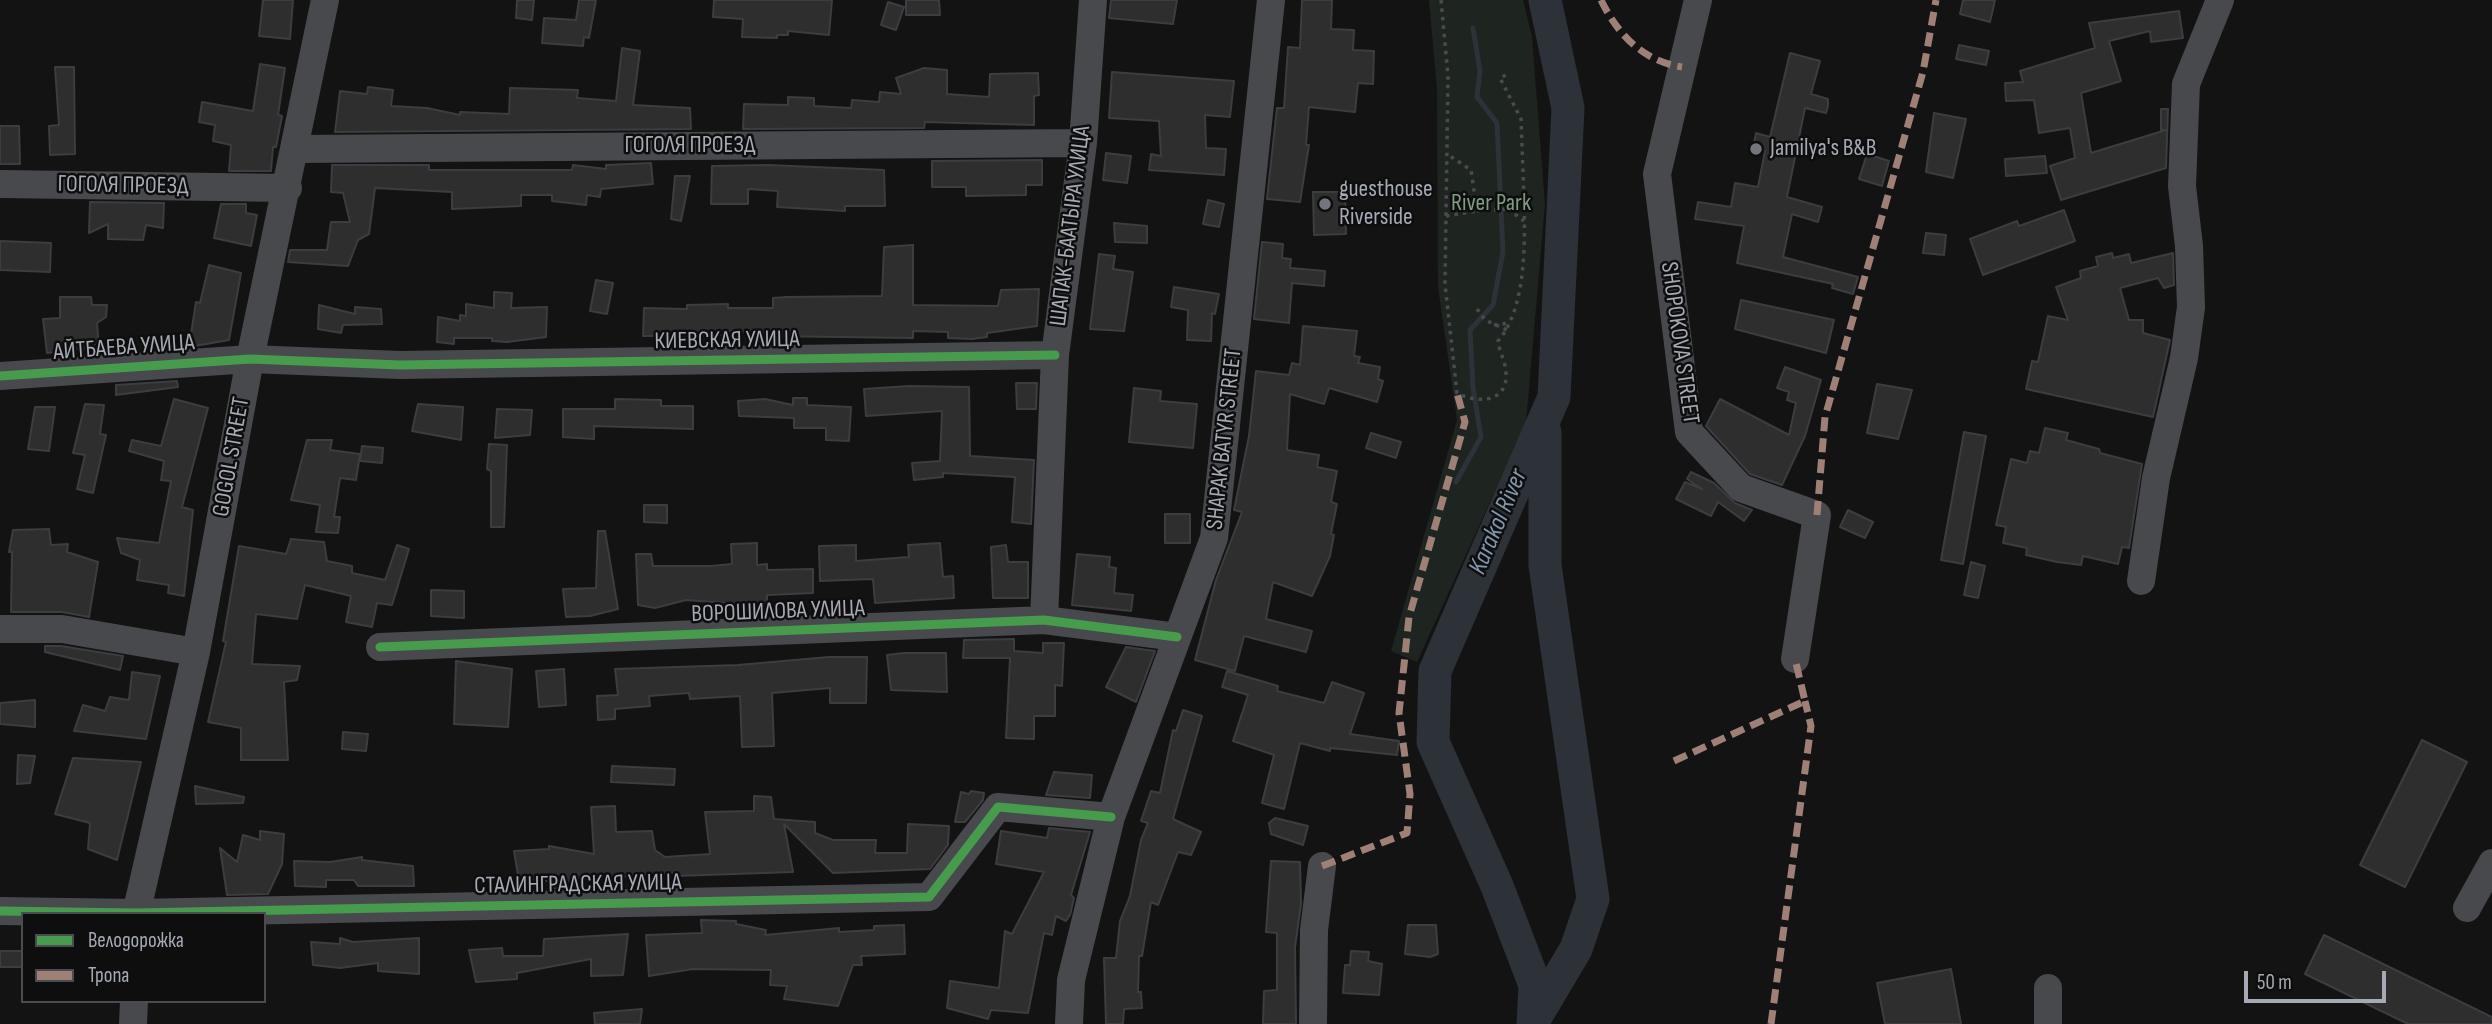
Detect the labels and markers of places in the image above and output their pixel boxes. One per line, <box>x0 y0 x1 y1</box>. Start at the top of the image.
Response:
place label: Jamilya's B&B <box>1770 135 1876 163</box>
marker: Jamilya's B&B <box>1748 141 1764 157</box>
place label: guesthouse Riverside <box>1339 176 1433 232</box>
marker: guesthouse Riverside <box>1317 196 1333 212</box>

